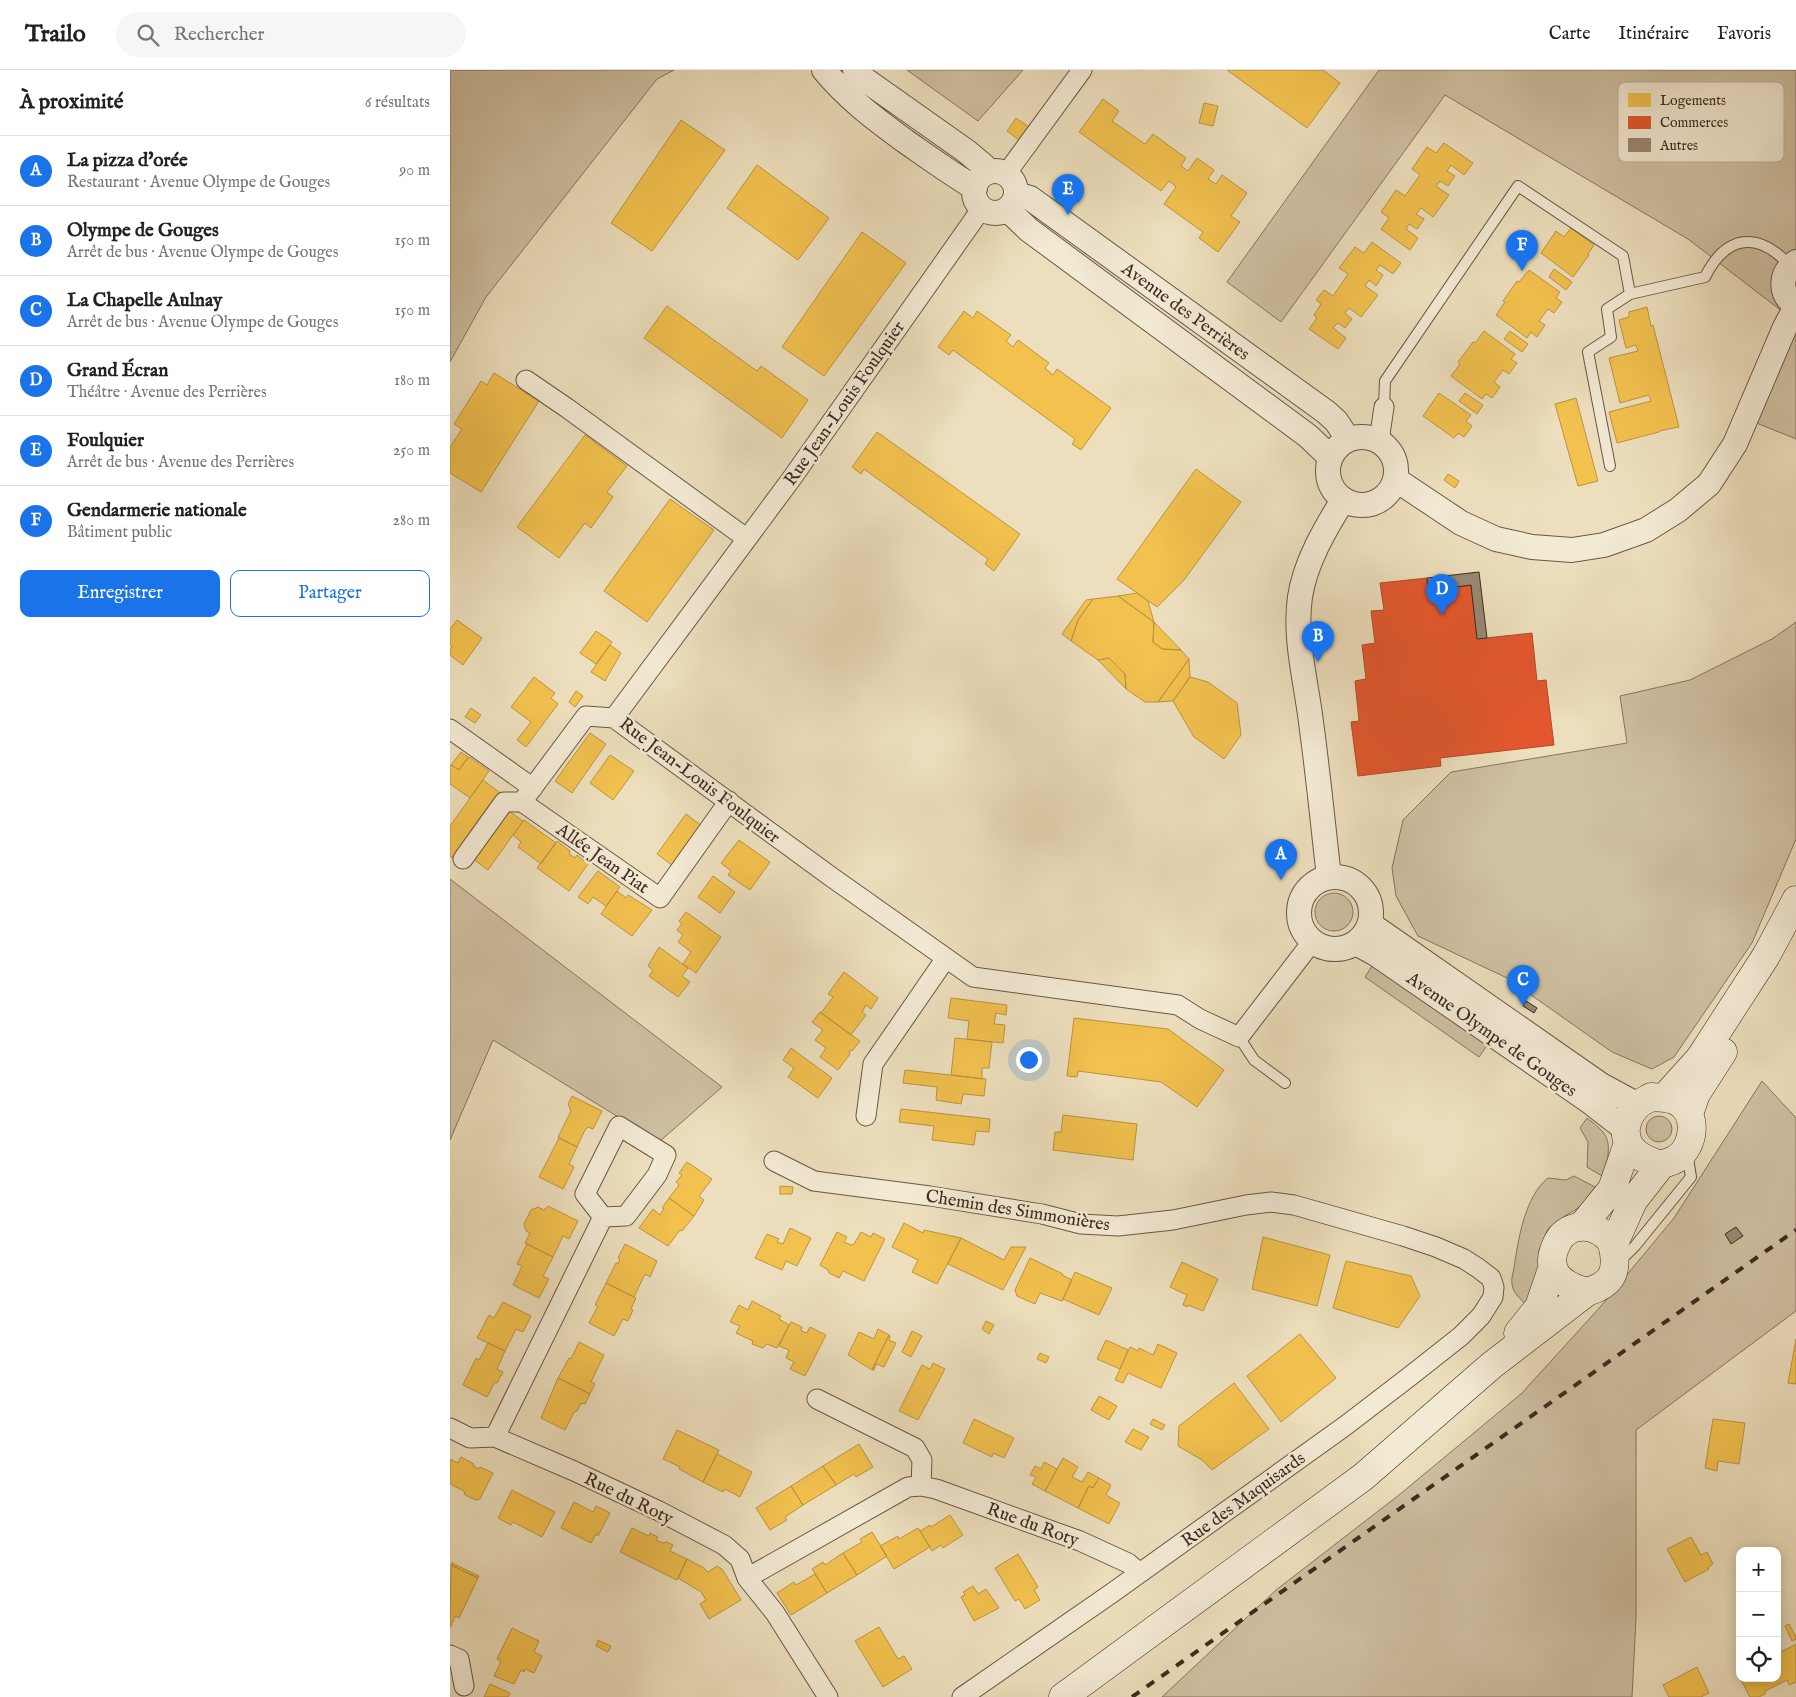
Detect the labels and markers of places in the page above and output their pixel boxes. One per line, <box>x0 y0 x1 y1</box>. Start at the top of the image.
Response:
pin: E <box>1052 174 1084 215</box>
pin: F <box>1506 230 1538 271</box>
pin: D <box>1426 574 1458 615</box>
pin: B <box>1302 621 1334 662</box>
pin: A <box>1265 839 1297 880</box>
pin: C <box>1507 965 1539 1006</box>

